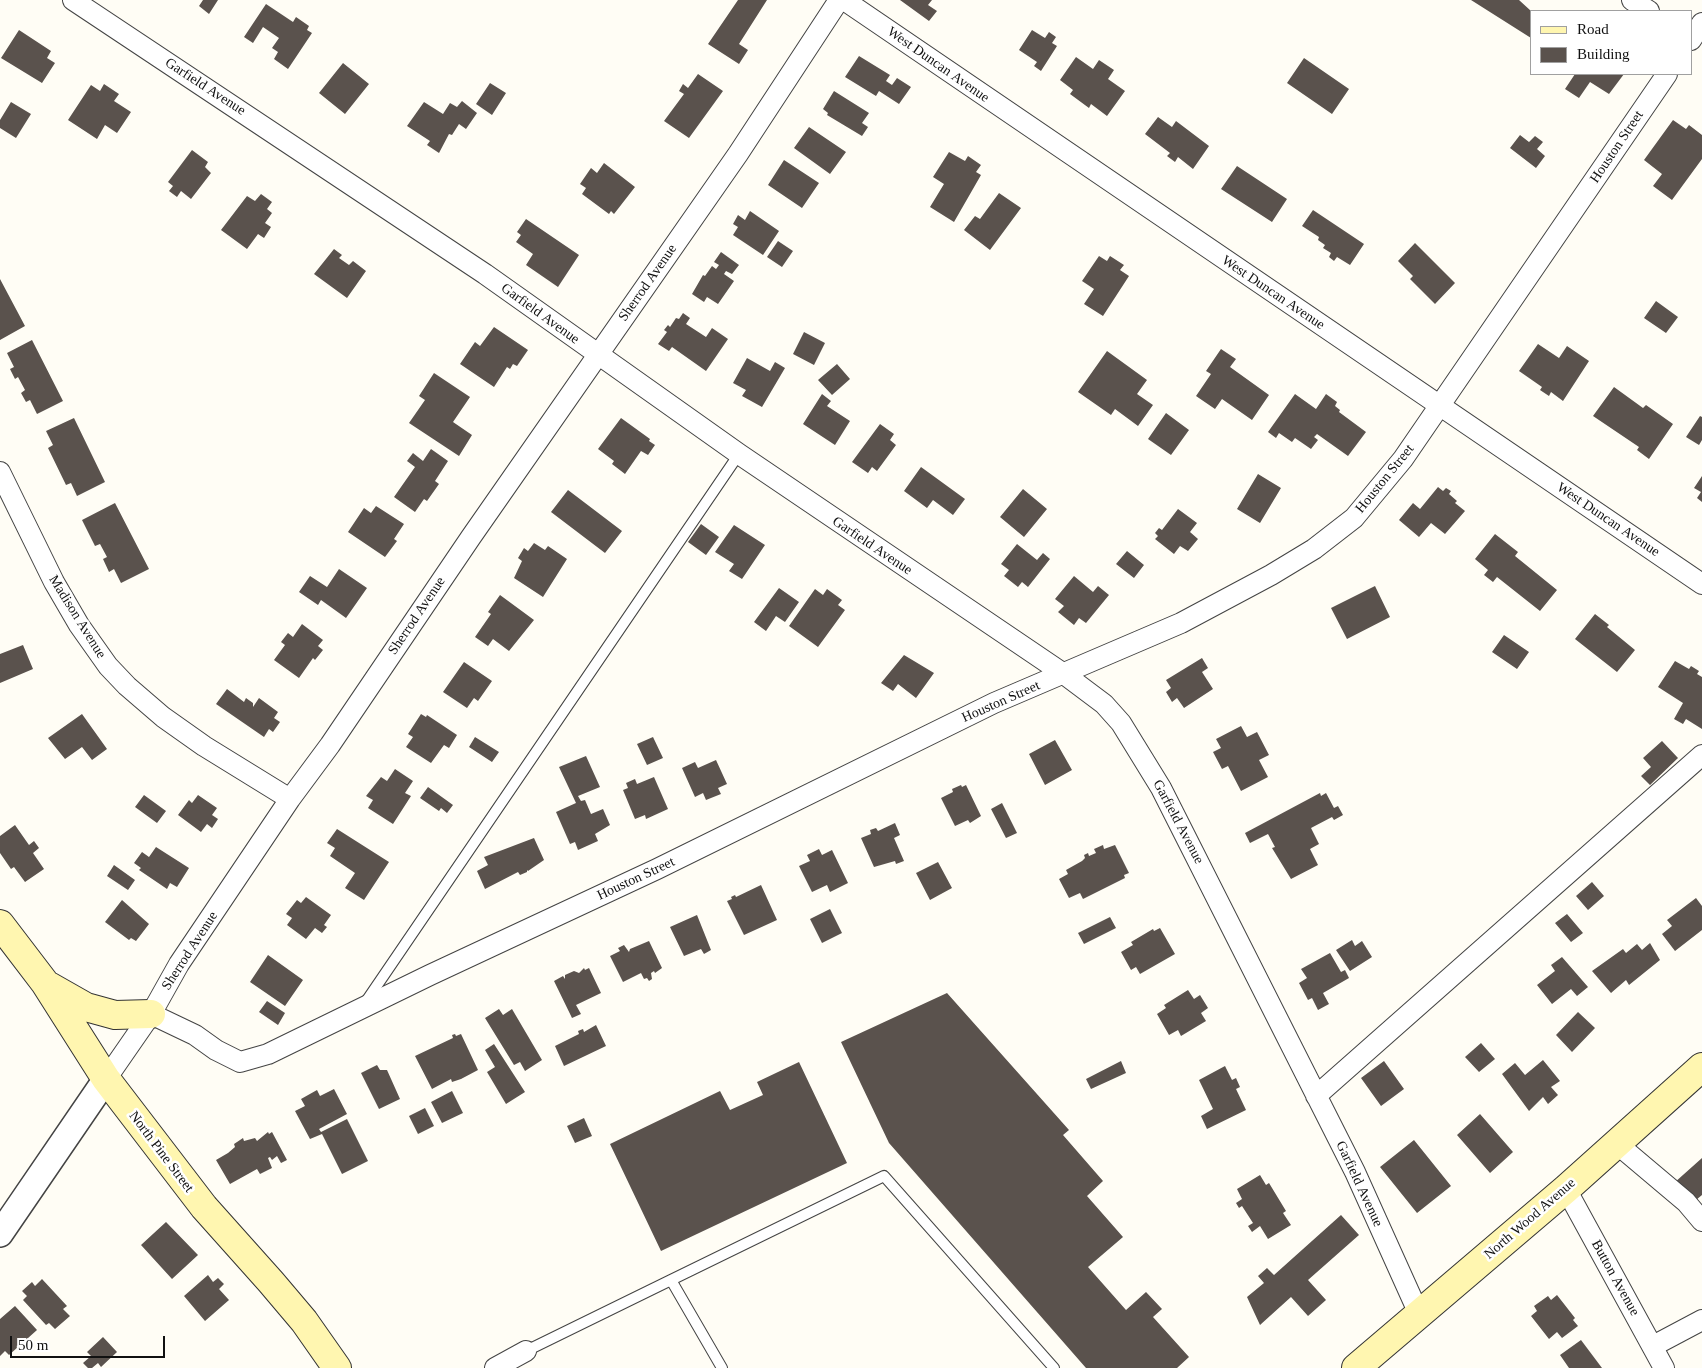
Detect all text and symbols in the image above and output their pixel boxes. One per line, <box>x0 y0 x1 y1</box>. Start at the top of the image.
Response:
legend <box>1530 10 1692 75</box>
text: Road <box>1577 21 1609 37</box>
street label: West Duncan Avenue <box>884 24 992 106</box>
text: Building <box>1577 46 1630 62</box>
street label: Garfield Avenue <box>162 55 248 119</box>
street label: Houston Street <box>1587 108 1647 186</box>
street label: Sherrod Avenue <box>615 241 681 325</box>
street label: West Duncan Avenue <box>1218 252 1328 334</box>
street label: Garfield Avenue <box>498 280 582 348</box>
street label: Houston Street <box>1352 441 1418 517</box>
street label: West Duncan Avenue <box>1553 479 1663 561</box>
street label: Garfield Avenue <box>829 513 915 579</box>
street label: Madison Avenue <box>45 572 109 662</box>
street label: Sherrod Avenue <box>385 574 449 658</box>
street label: Houston Street <box>959 677 1043 727</box>
street label: Garfield Avenue <box>1149 777 1207 867</box>
street label: Houston Street <box>595 854 677 904</box>
street label: Sherrod Avenue <box>158 909 222 993</box>
street label: North Pine Street <box>125 1108 197 1196</box>
street label: Garfield Avenue <box>1332 1138 1386 1230</box>
street label: North Wood Avenue <box>1481 1175 1579 1263</box>
street label: Button Avenue <box>1587 1237 1643 1319</box>
scale bar <box>12 1326 168 1358</box>
text: 50 m <box>18 1337 48 1353</box>

